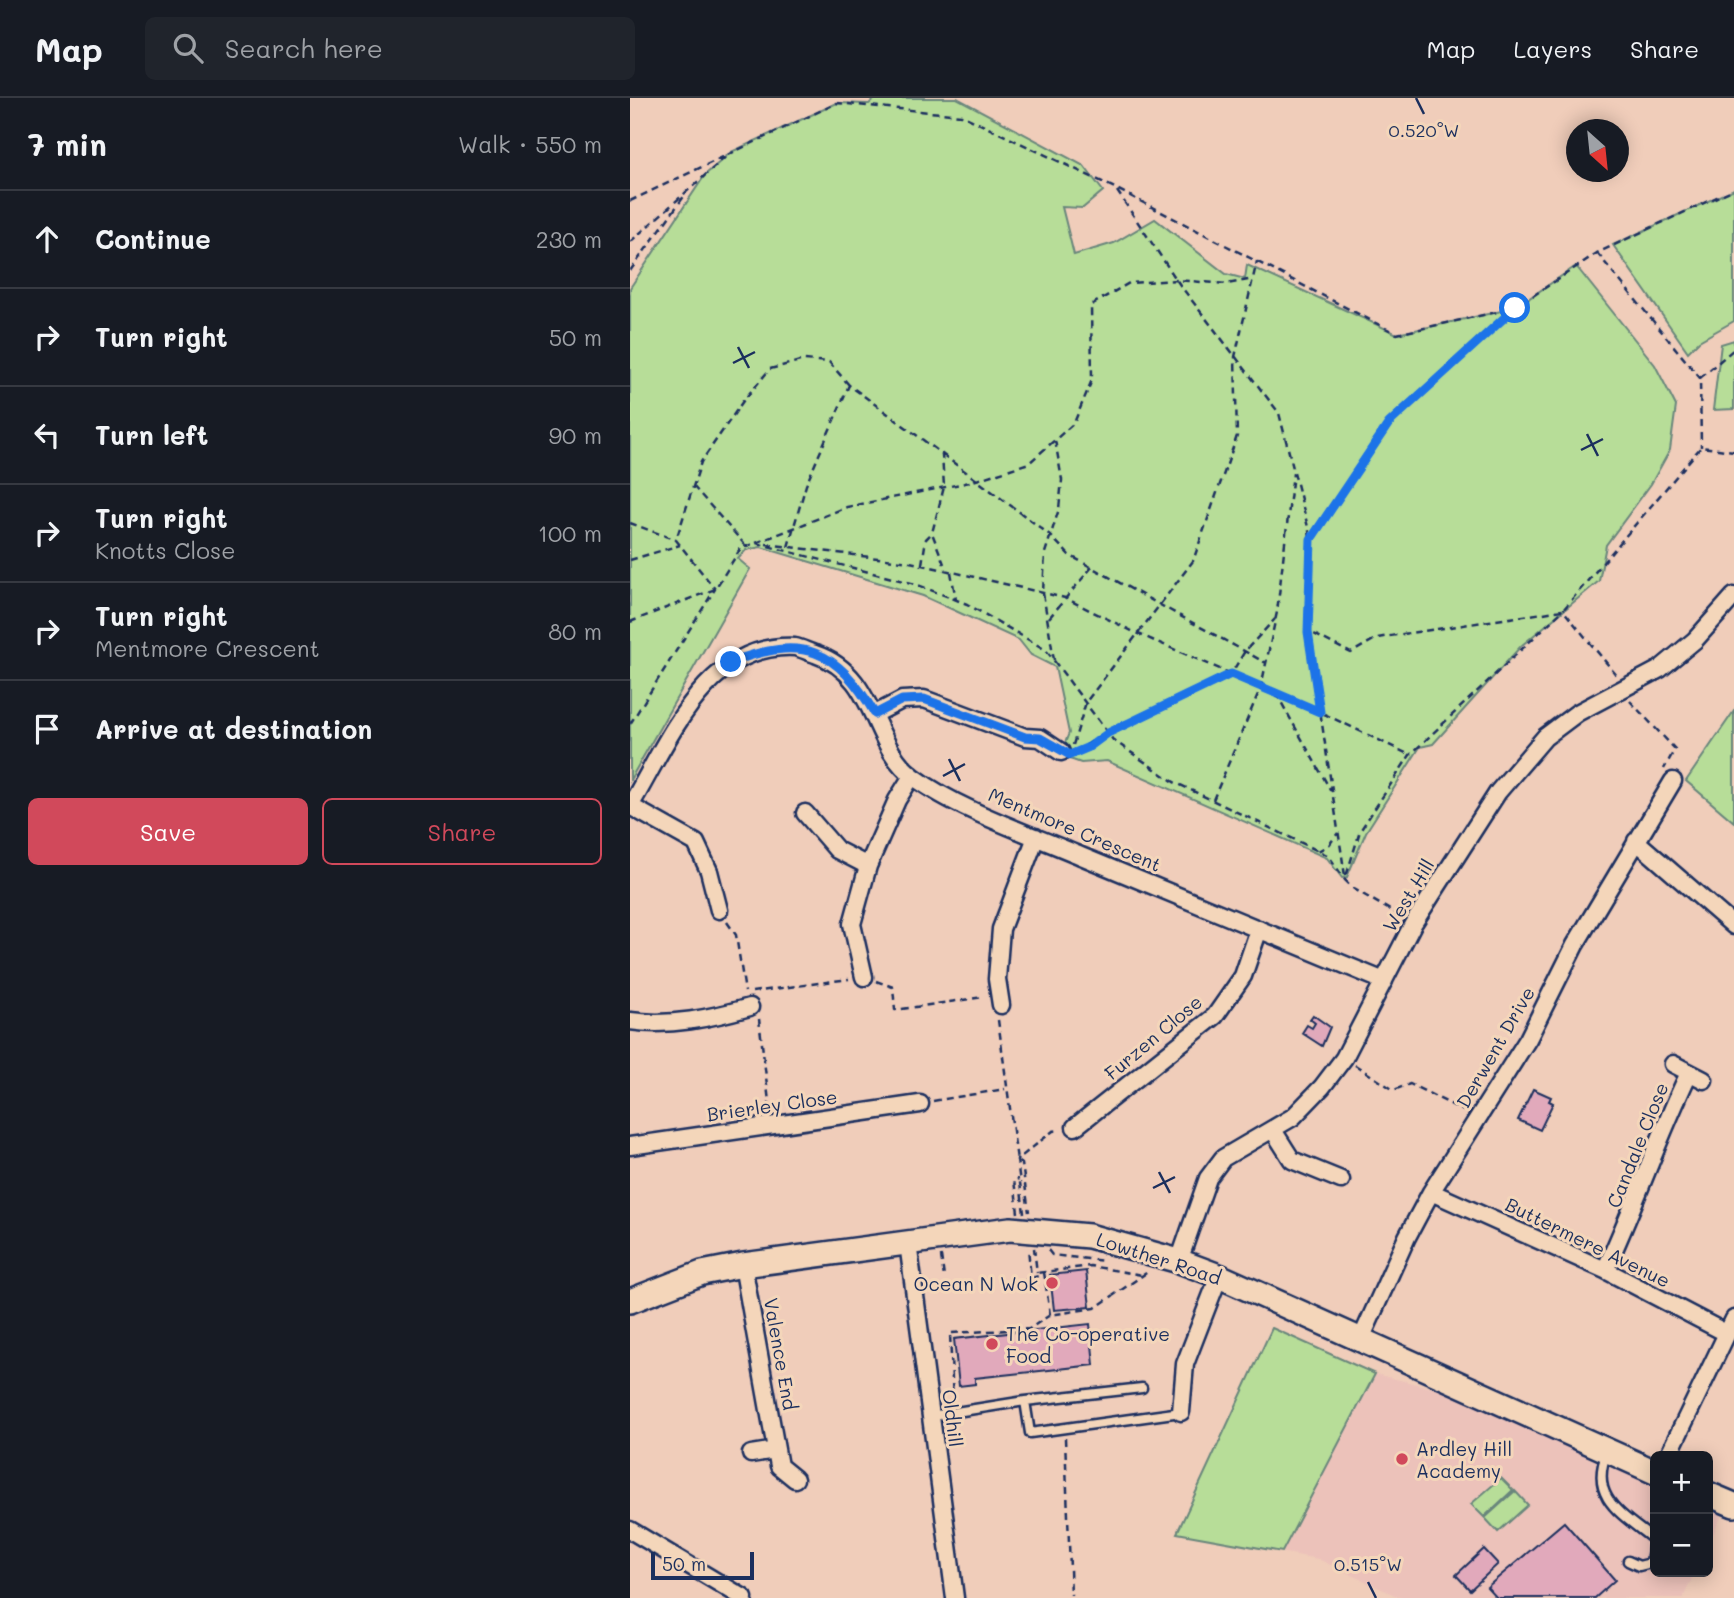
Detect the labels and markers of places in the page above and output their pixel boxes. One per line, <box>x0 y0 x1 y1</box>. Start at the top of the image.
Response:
place label: Ocean N Wok <box>913 1271 1038 1296</box>
marker: Ocean N Wok <box>1044 1275 1060 1291</box>
place label: The Co-operative Food <box>1006 1321 1170 1368</box>
marker: The Co-operative Food <box>984 1336 1000 1352</box>
place label: Ardley Hill Academy <box>1416 1436 1512 1483</box>
marker: Ardley Hill Academy <box>1394 1451 1410 1467</box>

